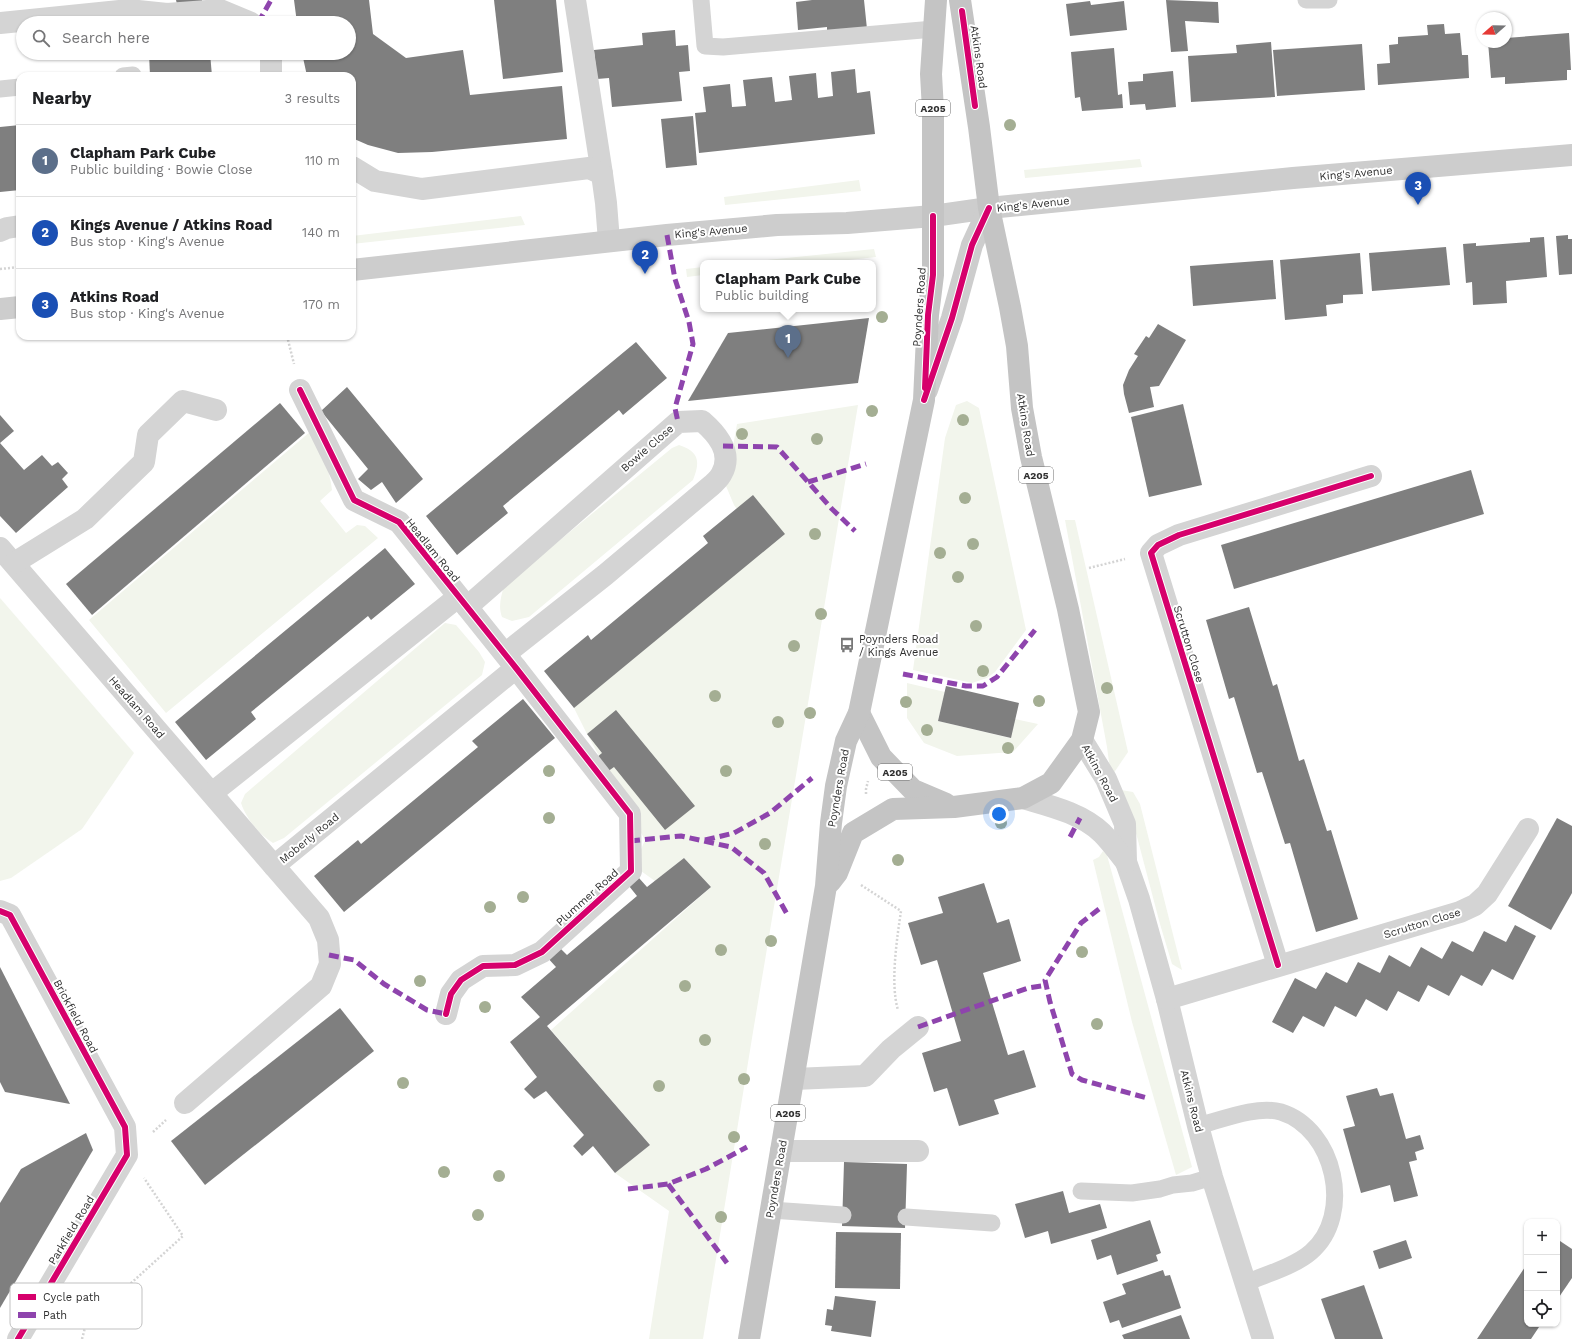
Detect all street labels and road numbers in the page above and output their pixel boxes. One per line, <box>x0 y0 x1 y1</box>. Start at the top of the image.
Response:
street label: Atkins Road <box>968 25 989 90</box>
road number: A205 <box>916 100 950 116</box>
street label: King's Avenue <box>1319 164 1393 183</box>
street label: King's Avenue <box>996 194 1070 215</box>
street label: King's Avenue <box>674 222 748 241</box>
street label: Poynders Road <box>910 267 929 347</box>
street label: Atkins Road <box>1014 393 1037 458</box>
street label: Bowie Close <box>618 422 676 475</box>
road number: A205 <box>1019 467 1053 483</box>
street label: Headlam Road <box>403 516 462 585</box>
street label: Scrutton Close <box>1171 604 1206 684</box>
street label: Headlam Road <box>106 674 167 741</box>
street label: Atkins Road <box>1079 742 1120 804</box>
street label: Poynders Road <box>825 748 852 828</box>
road number: A205 <box>878 764 912 780</box>
street label: Moberly Road <box>277 810 342 866</box>
street label: Plummer Road <box>554 866 621 929</box>
street label: Scrutton Close <box>1382 906 1462 941</box>
street label: Brickfield Road <box>51 977 100 1055</box>
street label: Atkins Road <box>1177 1069 1206 1134</box>
road number: A205 <box>771 1105 805 1121</box>
street label: Poynders Road <box>763 1139 790 1219</box>
street label: Parkfield Road <box>46 1193 97 1267</box>

